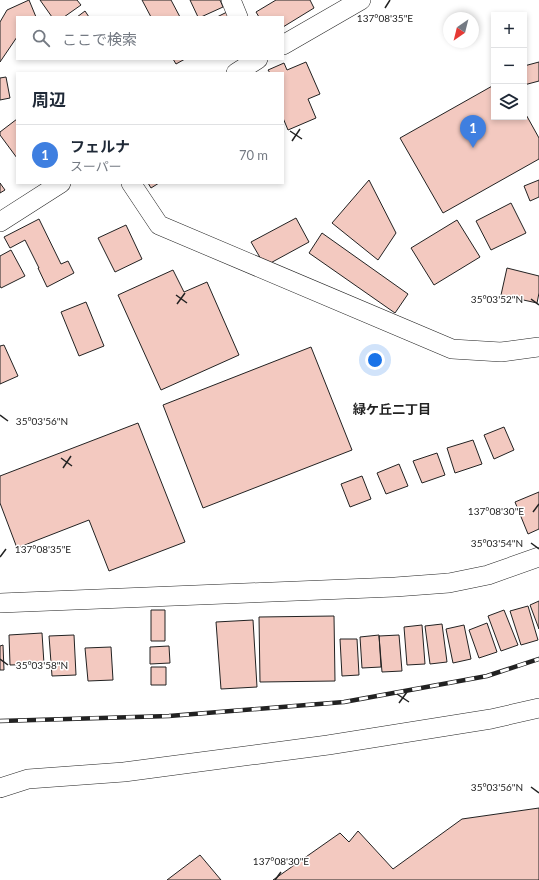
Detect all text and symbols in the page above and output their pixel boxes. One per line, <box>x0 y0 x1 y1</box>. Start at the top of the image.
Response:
text: 137°08'35"E <box>357 12 413 24</box>
north arrow <box>443 12 479 48</box>
map controls <box>491 12 527 120</box>
button: + <box>491 12 527 48</box>
search box <box>16 16 284 60</box>
icon: search <box>30 27 52 49</box>
text: ここで検索 <box>62 30 137 48</box>
button: − <box>491 48 527 84</box>
button: layers <box>491 84 527 120</box>
text: 周辺 <box>32 89 66 110</box>
pin: 1 <box>460 115 486 148</box>
text: フェルナ <box>70 137 130 155</box>
text: 1 <box>41 147 49 163</box>
text: 70 m <box>239 147 268 163</box>
text: スーパー <box>70 158 122 174</box>
text: 35°03'52"N <box>471 293 523 305</box>
your location <box>365 350 385 370</box>
district label: 緑ケ丘二丁目 <box>352 401 431 417</box>
text: 35°03'56"N <box>16 415 68 427</box>
text: 137°08'30"E <box>468 505 524 517</box>
text: 35°03'54"N <box>471 537 523 549</box>
text: 137°08'35"E <box>15 543 71 555</box>
text: 35°03'58"N <box>16 659 68 671</box>
text: 35°03'56"N <box>471 781 523 793</box>
text: 137°08'30"E <box>253 855 309 867</box>

